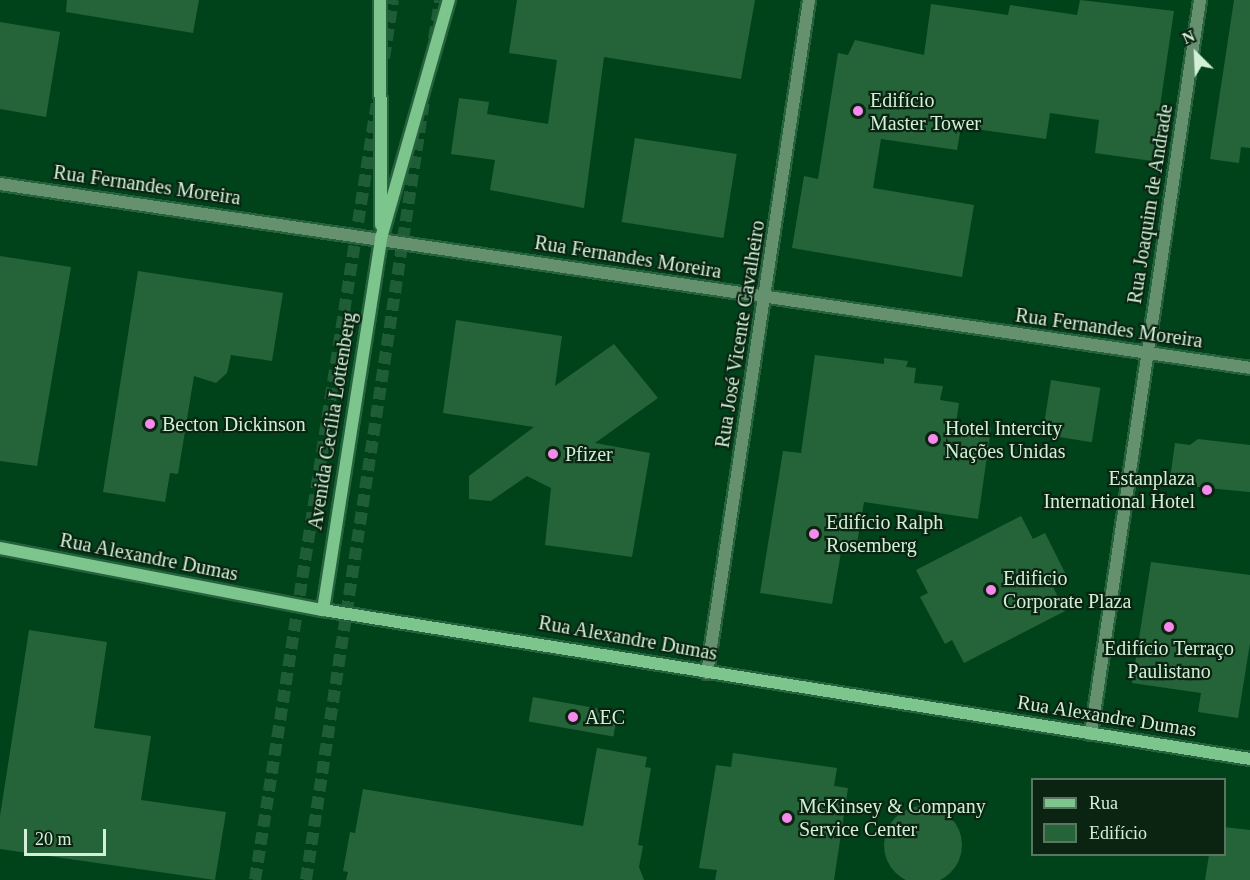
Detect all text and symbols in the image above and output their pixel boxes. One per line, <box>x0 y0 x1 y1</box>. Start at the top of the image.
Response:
north arrow <box>1166 24 1226 84</box>
text: N <box>1180 27 1197 47</box>
place label: Edifício Master Tower <box>870 88 981 135</box>
street label: Rua Joaquim de Andrade <box>1122 102 1178 306</box>
marker: Edifício Master Tower <box>851 104 865 118</box>
street label: Rua Fernandes Moreira <box>52 160 242 210</box>
street label: Rua José Vicente Cavalheiro <box>710 218 770 450</box>
street label: Rua Fernandes Moreira <box>533 230 723 284</box>
street label: Rua Fernandes Moreira <box>1014 303 1204 353</box>
street label: Avenida Cecília Lottenberg <box>303 310 361 532</box>
place label: Becton Dickinson <box>162 412 306 436</box>
place label: Hotel Intercity Nações Unidas <box>945 416 1066 463</box>
marker: Becton Dickinson <box>143 417 157 431</box>
marker: Hotel Intercity Nações Unidas <box>926 432 940 446</box>
place label: Pfizer <box>565 442 613 466</box>
marker: Pfizer <box>546 447 560 461</box>
place label: Estanplaza International Hotel <box>1043 466 1195 513</box>
marker: Estanplaza International Hotel <box>1200 483 1214 497</box>
place label: Edifício Ralph Rosemberg <box>826 510 943 557</box>
marker: Edifício Ralph Rosemberg <box>807 527 821 541</box>
street label: Rua Alexandre Dumas <box>57 528 241 586</box>
place label: Edificio Corporate Plaza <box>1003 566 1131 613</box>
marker: Edificio Corporate Plaza <box>984 583 998 597</box>
street label: Rua Alexandre Dumas <box>536 610 720 666</box>
marker: Edifício Terraço Paulistano <box>1162 620 1176 634</box>
place label: Edifício Terraço Paulistano <box>1104 636 1234 683</box>
street label: Rua Alexandre Dumas <box>1015 690 1199 742</box>
place label: AEC <box>585 705 625 729</box>
marker: AEC <box>566 710 580 724</box>
legend <box>1031 778 1226 856</box>
text: Rua <box>1089 793 1118 813</box>
place label: McKinsey & Company Service Center <box>799 795 986 842</box>
marker: McKinsey & Company Service Center <box>780 811 794 825</box>
scale bar <box>27 817 110 855</box>
text: Edifício <box>1089 823 1147 843</box>
text: 20 m <box>35 829 72 849</box>

